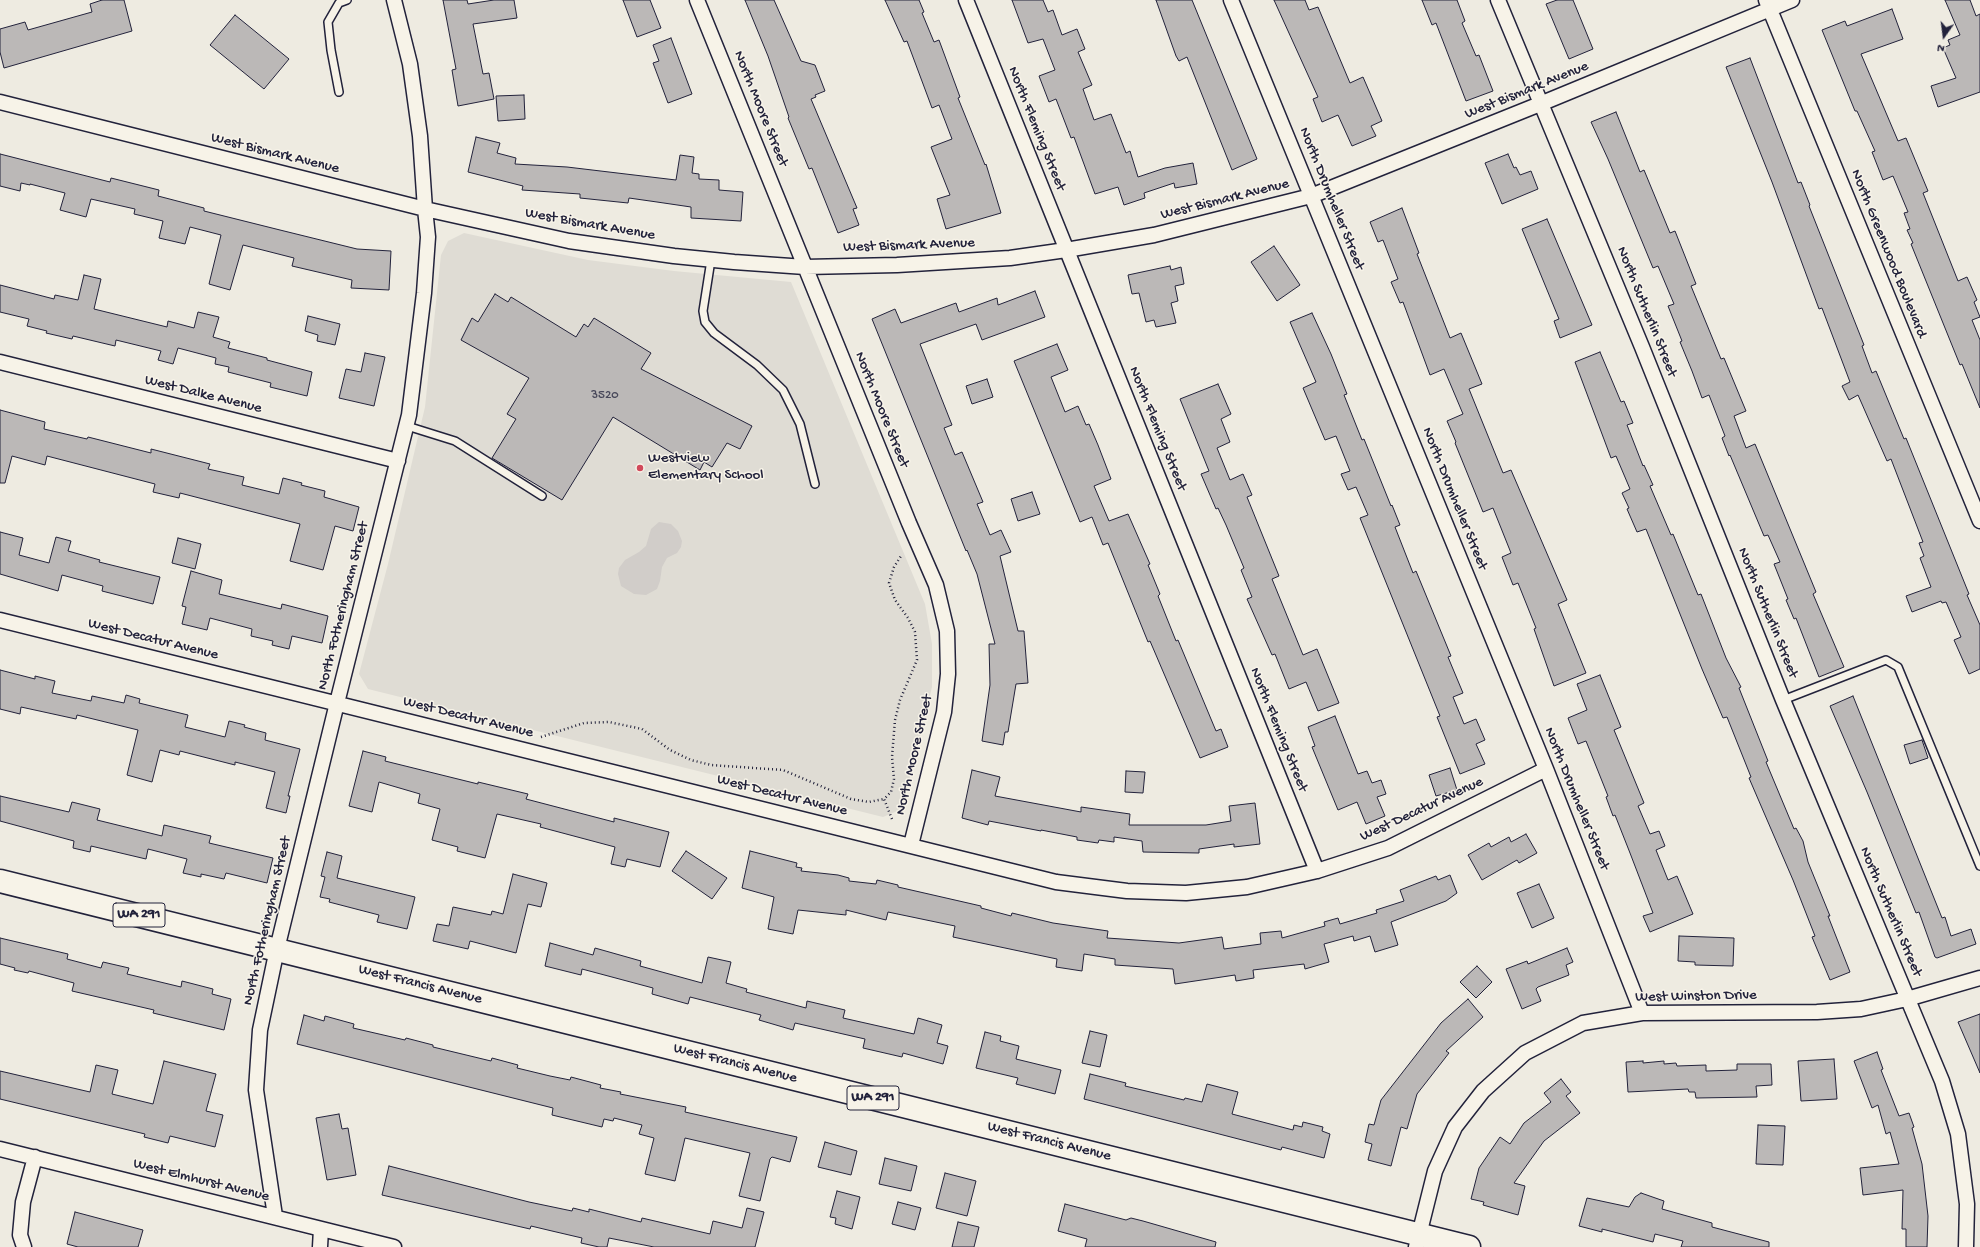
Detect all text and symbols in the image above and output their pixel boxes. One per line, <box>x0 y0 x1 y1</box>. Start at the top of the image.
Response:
north arrow <box>1924 16 1964 56</box>
text: N <box>1936 41 1946 54</box>
street label: North Moore Street <box>729 49 791 169</box>
street label: West Bismark Avenue <box>1463 58 1591 124</box>
street label: North Fleming Street <box>1003 64 1069 194</box>
street label: North Drumheller Street <box>1294 125 1368 273</box>
street label: West Bismark Avenue <box>209 129 341 179</box>
street label: North Greenwood Boulevard <box>1846 167 1930 341</box>
street label: West Bismark Avenue <box>1159 175 1291 225</box>
street label: West Bismark Avenue <box>524 205 656 245</box>
street label: West Bismark Avenue <box>843 235 975 257</box>
street label: North Sutherlin Street <box>1612 244 1680 380</box>
street label: North Moore Street <box>850 350 912 470</box>
street label: North Fleming Street <box>1124 364 1190 494</box>
street label: West Dalke Avenue <box>143 372 263 418</box>
house number: 3520 <box>591 388 619 404</box>
street label: North Drumheller Street <box>1417 425 1491 573</box>
place label: Westview Elementary School <box>648 450 764 485</box>
marker: Westview Elementary School <box>635 463 645 473</box>
street label: North Fotheringham Street <box>314 520 374 692</box>
street label: North Sutherlin Street <box>1733 545 1801 681</box>
street label: West Decatur Avenue <box>86 615 220 665</box>
street label: North Fleming Street <box>1245 665 1311 795</box>
street label: West Decatur Avenue <box>401 693 535 743</box>
street label: North Moore Street <box>892 693 938 817</box>
street label: North Drumheller Street <box>1539 725 1613 873</box>
street label: West Decatur Avenue <box>715 771 849 821</box>
street label: West Decatur Avenue <box>1358 774 1486 846</box>
street label: North Fotheringham Street <box>240 835 296 1007</box>
street label: North Sutherlin Street <box>1855 844 1925 980</box>
road number: WA 291 <box>113 903 165 927</box>
street label: West Francis Avenue <box>356 961 484 1009</box>
street label: West Winston Drive <box>1635 987 1757 1007</box>
street label: West Francis Avenue <box>671 1040 799 1088</box>
road number: WA 291 <box>847 1086 899 1110</box>
street label: West Francis Avenue <box>985 1118 1113 1166</box>
street label: West Elmhurst Avenue <box>131 1155 271 1207</box>

